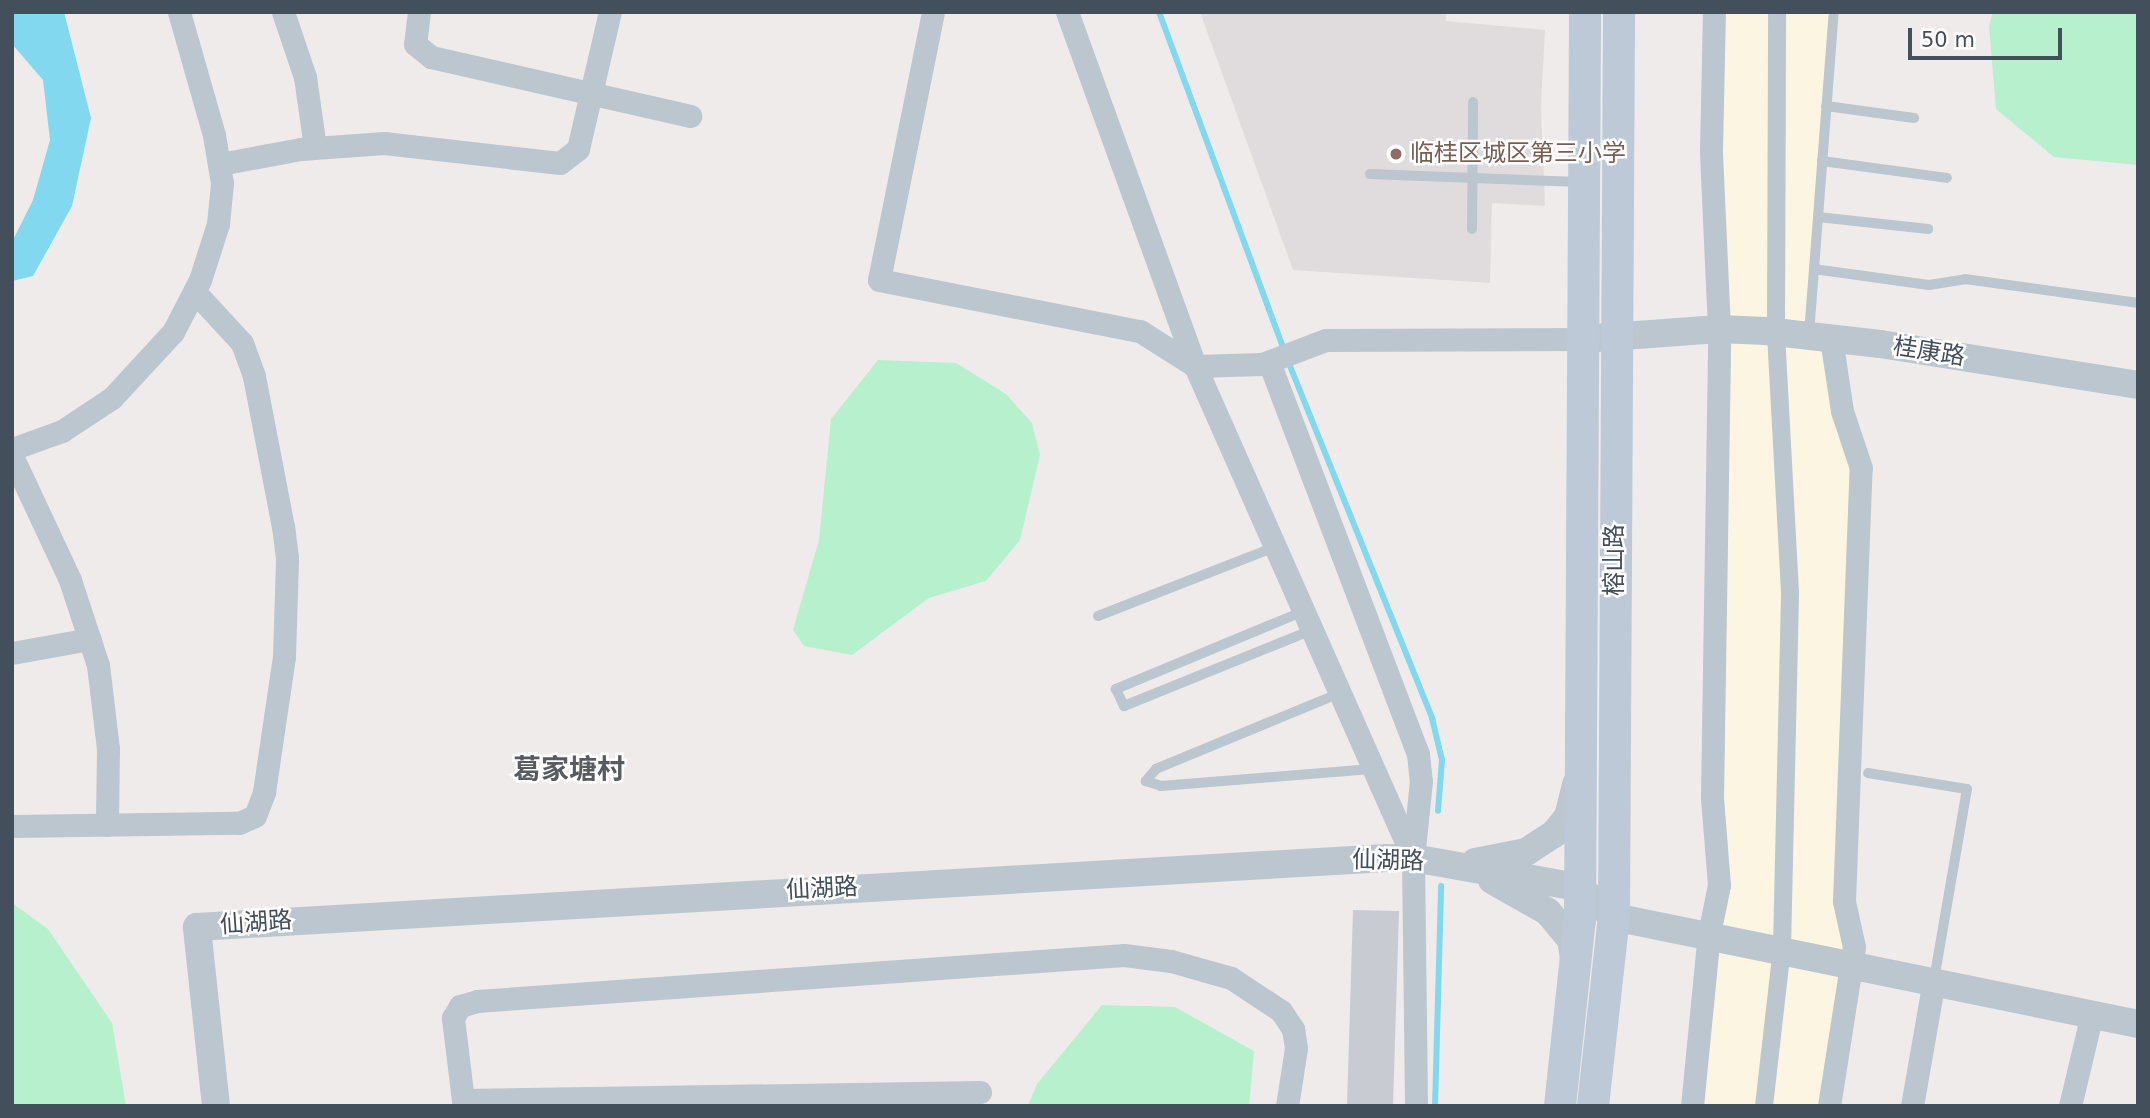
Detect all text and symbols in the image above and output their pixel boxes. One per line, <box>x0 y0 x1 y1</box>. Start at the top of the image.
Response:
scale bar <box>1912 14 2066 58</box>
text: 50 m <box>1921 28 1975 52</box>
place label: 临桂区城区第三小学 <box>1410 140 1626 168</box>
marker: 临桂区城区第三小学 <box>1388 146 1404 162</box>
street label: 桂康路 <box>1891 332 1967 372</box>
street label: 榕山路 <box>1601 524 1629 596</box>
district label: 葛家塘村 <box>513 753 625 787</box>
street label: 仙湖路 <box>1352 846 1424 876</box>
street label: 仙湖路 <box>785 873 859 905</box>
street label: 仙湖路 <box>219 906 293 940</box>

